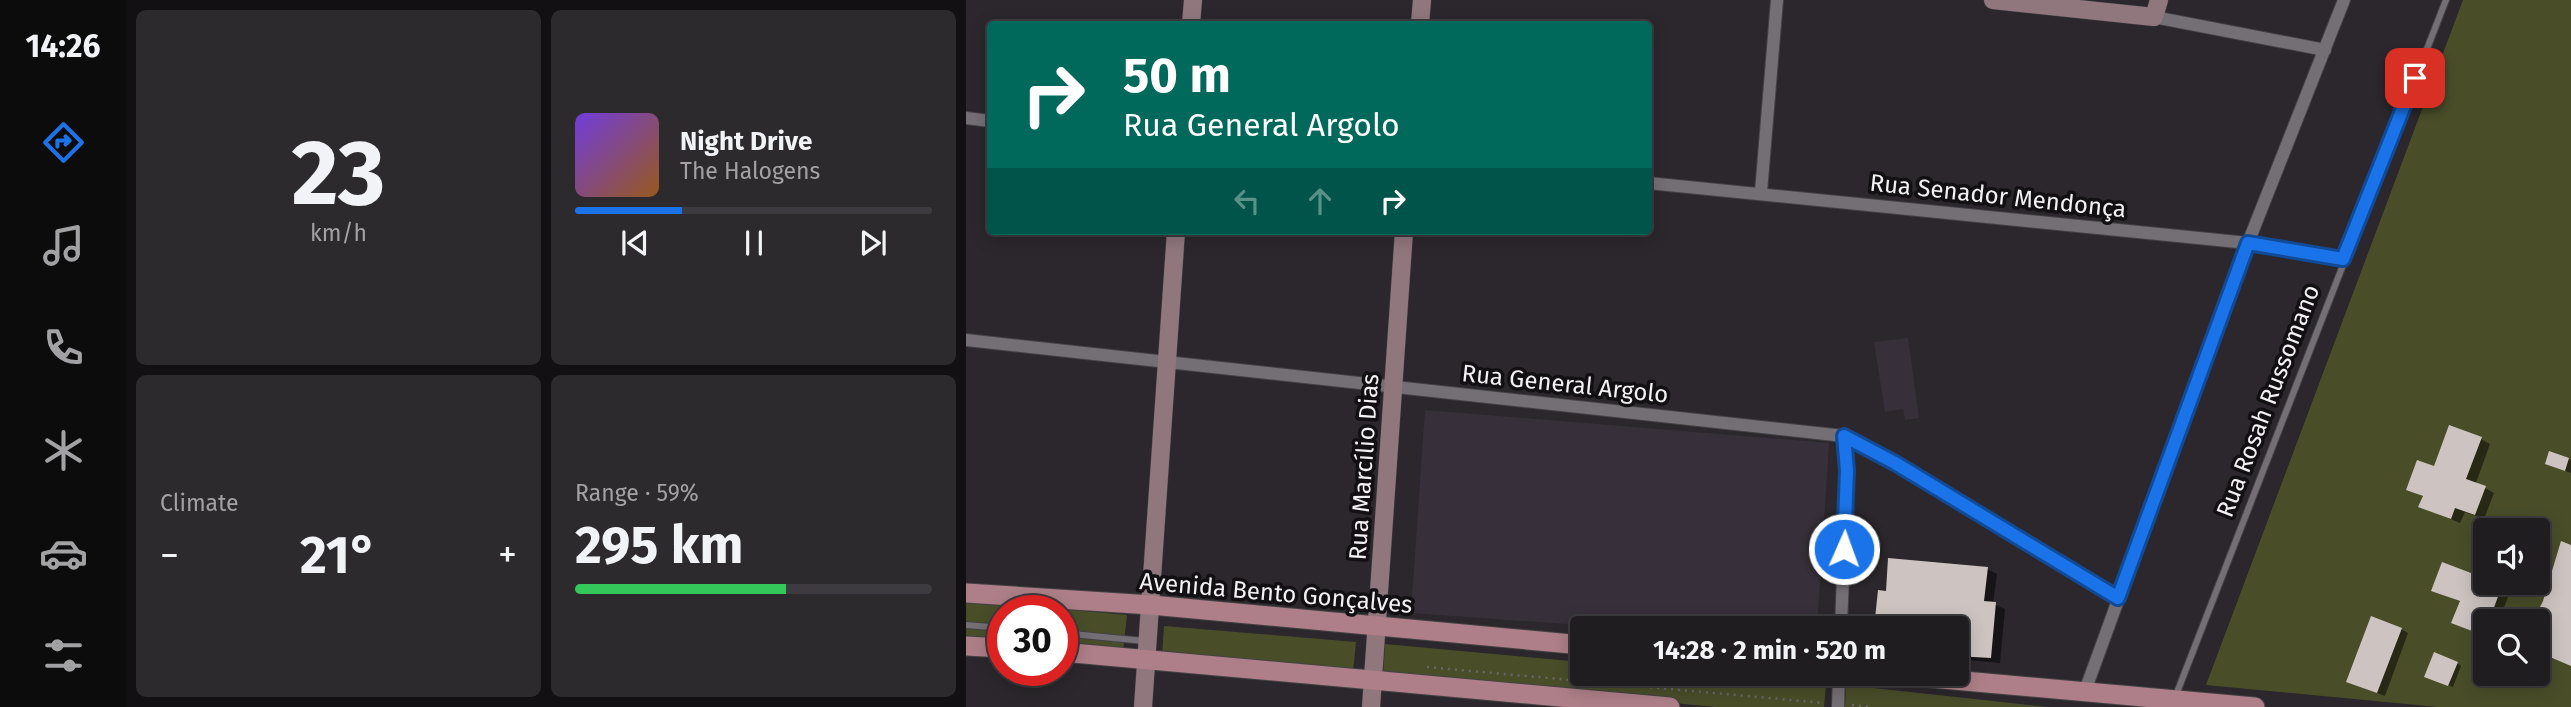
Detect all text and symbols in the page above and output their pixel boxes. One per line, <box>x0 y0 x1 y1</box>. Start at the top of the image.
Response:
text: 14:26 <box>25 27 101 65</box>
text: 50 m <box>1123 46 1231 105</box>
pin <box>2385 48 2445 108</box>
icon: right <box>1008 49 1099 140</box>
icon: arrive <box>2396 59 2434 97</box>
text: Rua General Argolo <box>1123 106 1400 144</box>
icon: directions <box>39 118 88 167</box>
text: 23 <box>292 119 385 228</box>
text: Night Drive <box>680 126 812 157</box>
text: The Halogens <box>680 157 820 185</box>
street label: Rua Senador Mendonça <box>1868 169 2128 223</box>
icon: left <box>1228 182 1266 220</box>
icon: ahead <box>1301 182 1339 220</box>
icon: right <box>1374 182 1412 220</box>
text: km/h <box>310 219 367 247</box>
icon: music <box>39 221 88 270</box>
icon: previous <box>616 224 654 262</box>
icon: pause <box>735 224 773 262</box>
icon: next <box>854 224 892 262</box>
street label: Rua Rosah Russomano <box>2211 281 2325 521</box>
icon: phone <box>39 323 88 372</box>
street label: Rua General Argolo <box>1460 359 1670 409</box>
street label: Rua Marcílio Dias <box>1344 373 1384 561</box>
icon: climate <box>39 426 88 475</box>
text: Range · 59% <box>575 479 699 507</box>
text: Climate <box>160 489 239 517</box>
position arrow <box>1807 512 1881 586</box>
text: 295 km <box>575 514 743 577</box>
map controls <box>2473 518 2550 686</box>
button: sound <box>2473 518 2550 595</box>
text: 21° <box>300 524 377 587</box>
icon: car <box>39 529 88 578</box>
text: − <box>160 532 179 578</box>
text: + <box>498 532 517 578</box>
street label: Avenida Bento Gonçalves <box>1138 567 1414 619</box>
speed limit sign: 30 <box>987 595 1078 686</box>
button: search <box>2473 609 2550 686</box>
icon: filters <box>39 631 88 680</box>
text: 14:28 · 2 min · 520 m <box>1653 635 1886 666</box>

